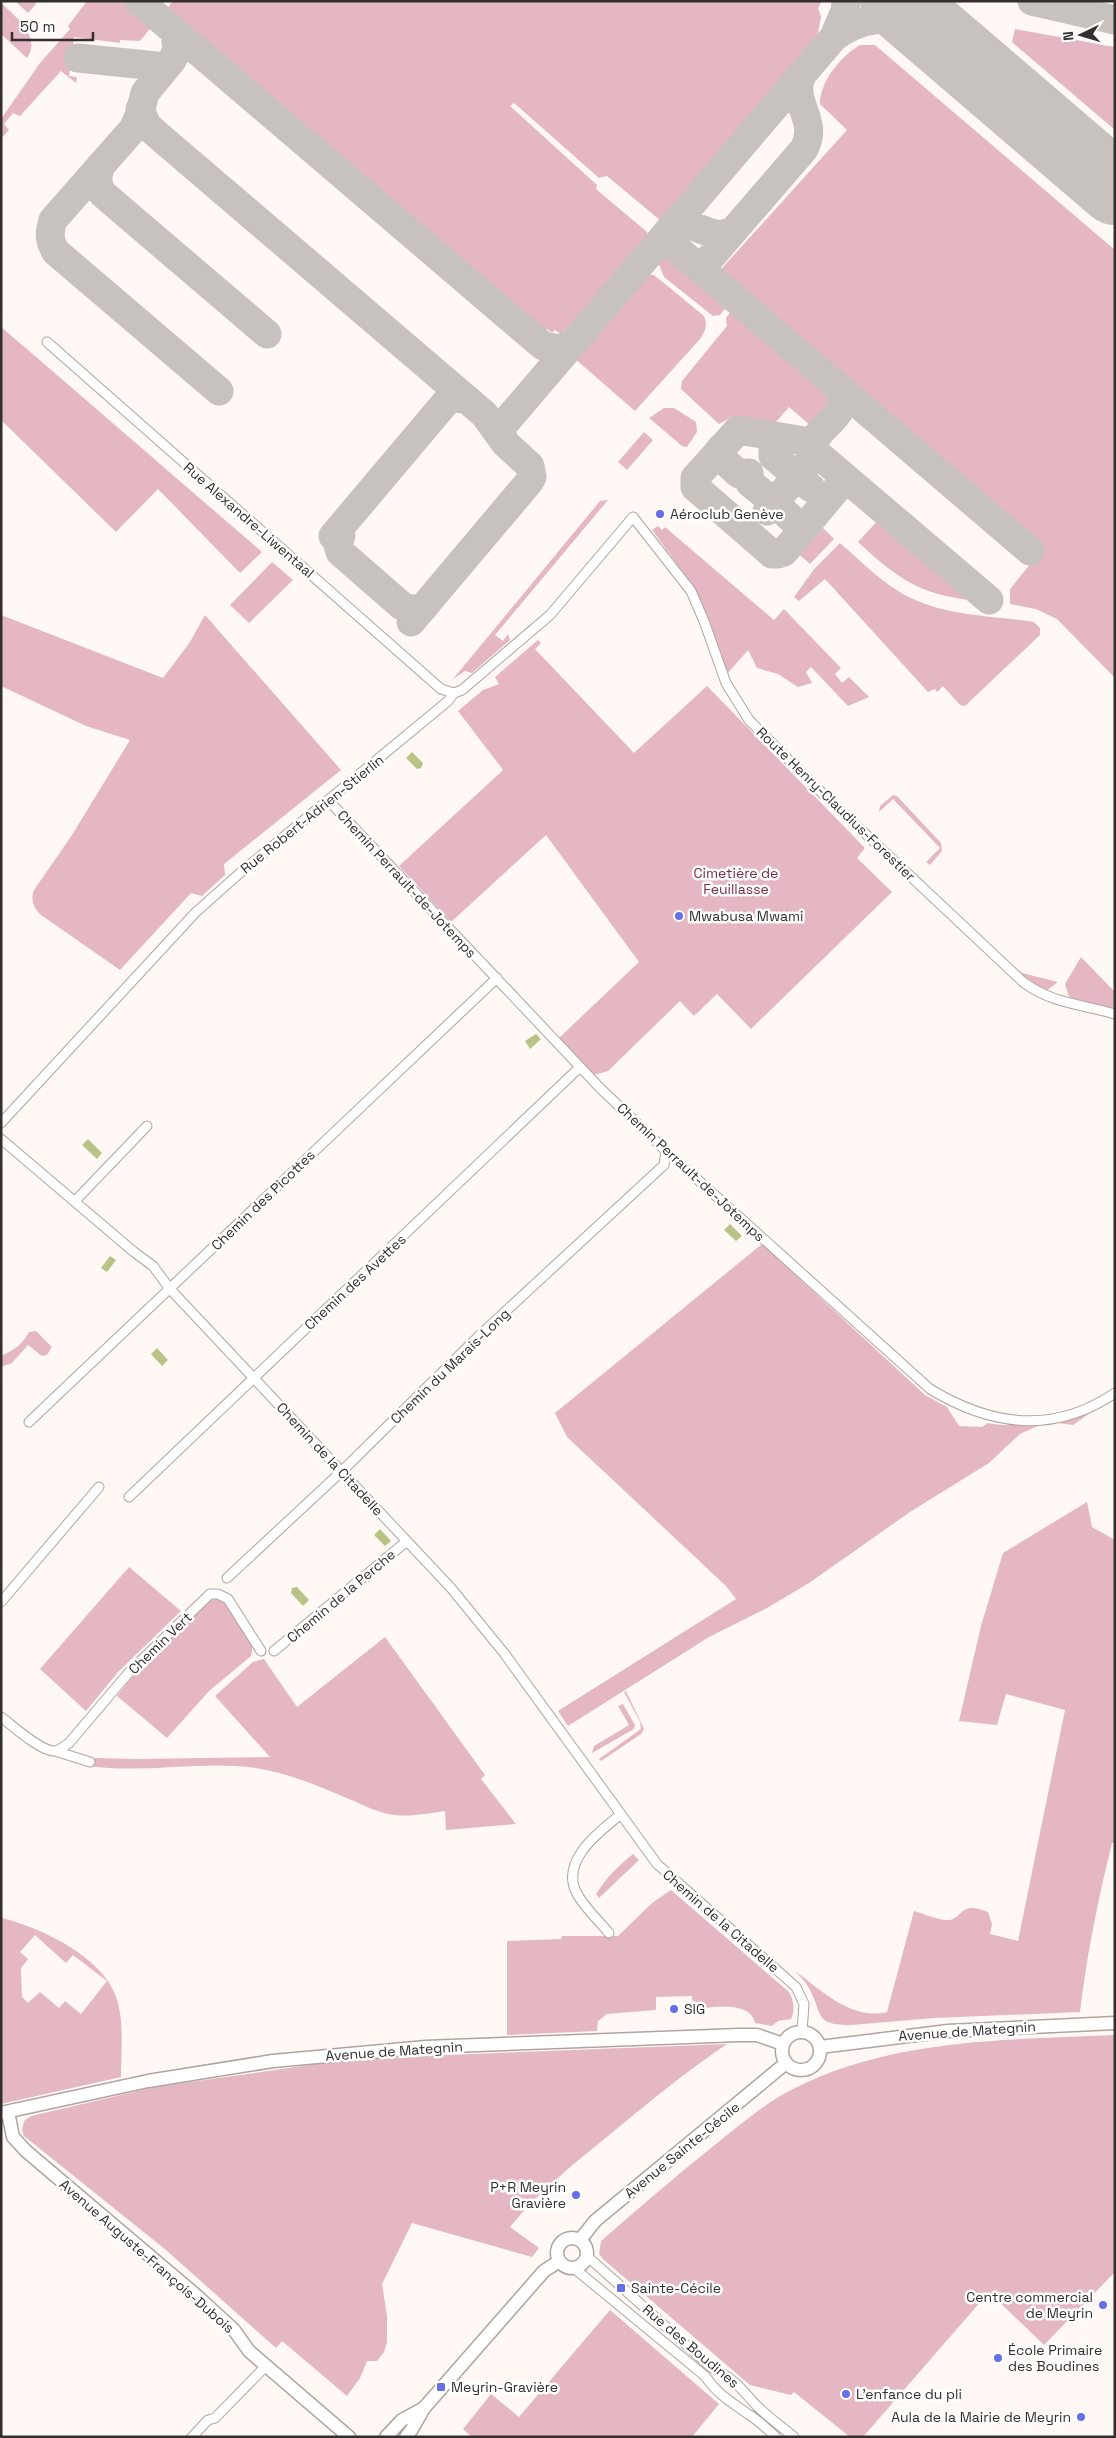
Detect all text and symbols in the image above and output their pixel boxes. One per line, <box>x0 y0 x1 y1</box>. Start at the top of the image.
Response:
scale bar <box>12 10 94 42</box>
north arrow <box>1056 10 1106 60</box>
text: 50 m <box>20 17 55 36</box>
text: N <box>1059 31 1077 42</box>
street label: Rue Alexandre-Liwentaal <box>180 458 318 582</box>
place label: Aéroclub Genève <box>670 505 783 523</box>
marker: Aéroclub Genève <box>654 508 666 520</box>
street label: Route Henry-Claudius-Forestier <box>753 723 919 885</box>
street label: Rue Robert-Adrien-Stierlin <box>237 751 387 877</box>
street label: Chemin Perrault-de-Jotemps <box>334 806 480 962</box>
park label: Cimetière de Feuillasse <box>694 864 778 898</box>
place label: Mwabusa Mwami <box>689 907 804 925</box>
marker: Mwabusa Mwami <box>673 910 685 922</box>
street label: Chemin Perrault-de-Jotemps <box>613 1099 769 1245</box>
street label: Chemin des Picottes <box>207 1146 319 1254</box>
street label: Chemin des Avettes <box>300 1230 410 1334</box>
street label: Chemin du Marais-Long <box>387 1304 513 1428</box>
street label: Chemin de la Citadelle <box>273 1399 387 1519</box>
street label: Chemin de la Perche <box>283 1545 399 1647</box>
street label: Chemin Vert <box>124 1608 196 1678</box>
street label: Chemin de la Citadelle <box>659 1865 783 1977</box>
place label: SIG <box>684 2000 705 2018</box>
marker: SIG <box>668 2003 680 2015</box>
street label: Avenue de Mategnin <box>898 2017 1036 2045</box>
street label: Avenue de Mategnin <box>325 2037 463 2065</box>
street label: Avenue Sainte-Cécile <box>621 2098 743 2202</box>
street label: Avenue Auguste-François-Dubois <box>56 2175 238 2337</box>
place label: P+R Meyrin Gravière <box>490 2178 566 2212</box>
marker: P+R Meyrin Gravière <box>570 2189 582 2201</box>
place label: Sainte-Cécile <box>631 2279 721 2297</box>
marker: Sainte-Cécile <box>615 2282 627 2294</box>
place label: Centre commercial de Meyrin <box>966 2288 1093 2322</box>
marker: Centre commercial de Meyrin <box>1097 2299 1109 2311</box>
street label: Rue des Boudines <box>639 2300 743 2392</box>
place label: École Primaire des Boudines <box>1008 2341 1102 2375</box>
marker: École Primaire des Boudines <box>992 2352 1004 2364</box>
place label: Meyrin-Gravière <box>451 2378 558 2396</box>
marker: Meyrin-Gravière <box>435 2381 447 2393</box>
place label: L'enfance du pli <box>856 2385 962 2403</box>
marker: L'enfance du pli <box>840 2388 852 2400</box>
place label: Aula de la Mairie de Meyrin <box>891 2408 1071 2426</box>
marker: Aula de la Mairie de Meyrin <box>1075 2411 1087 2423</box>

